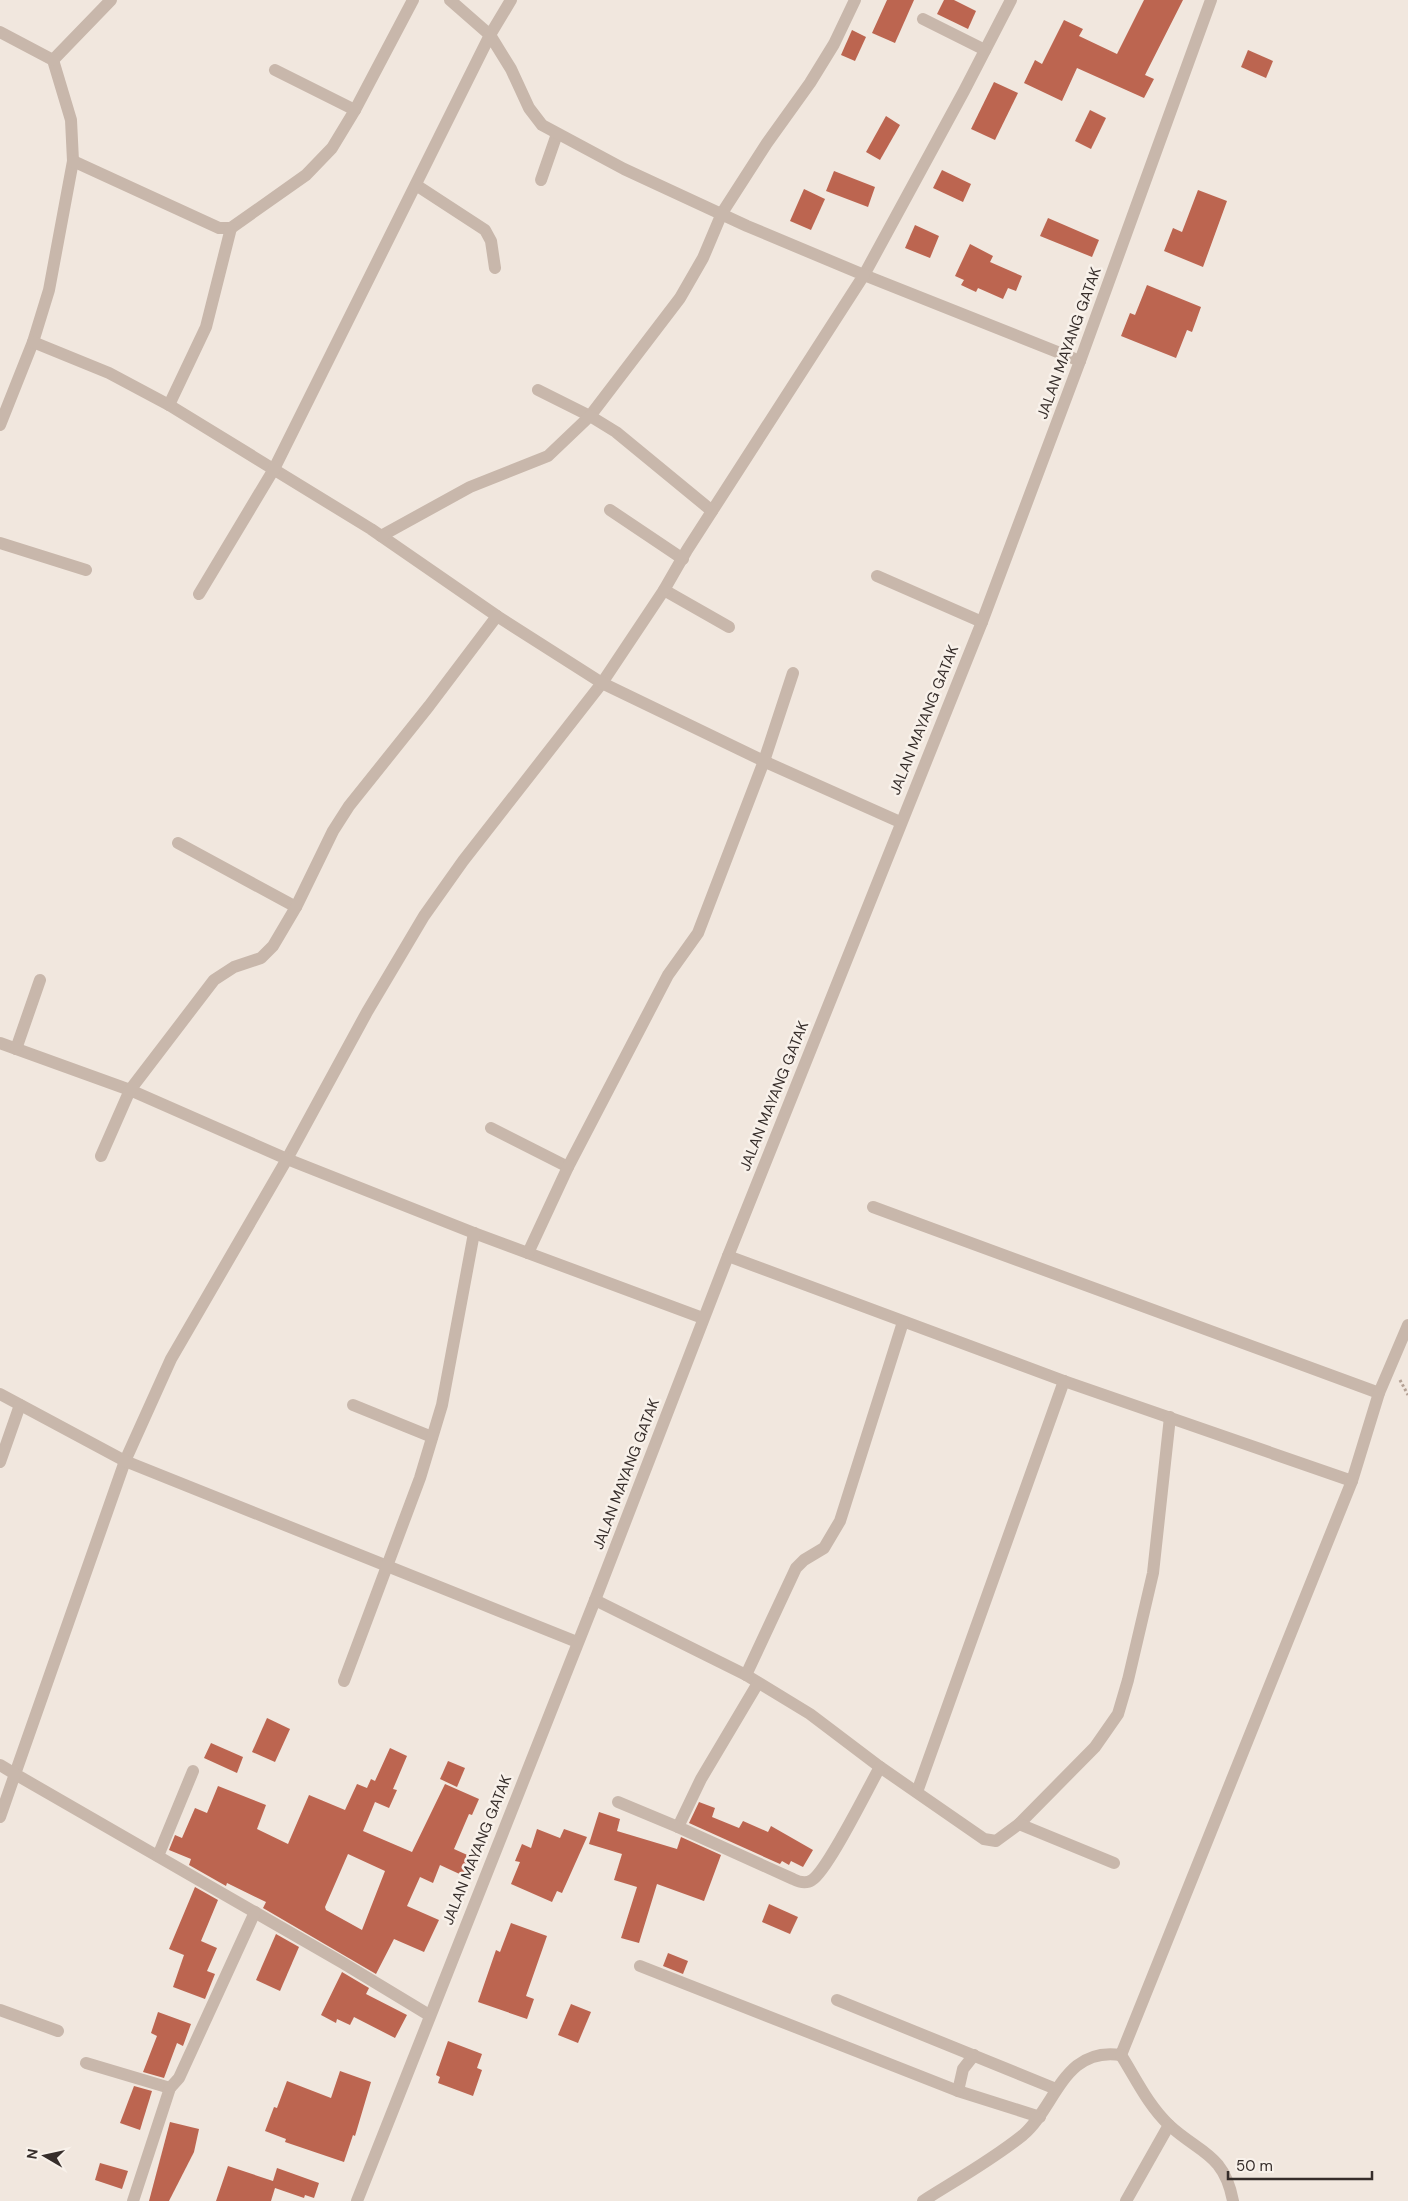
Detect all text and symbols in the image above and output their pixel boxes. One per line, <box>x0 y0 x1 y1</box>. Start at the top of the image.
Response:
street label: JALAN MAYANG GATAK <box>1032 264 1106 422</box>
street label: JALAN MAYANG GATAK <box>885 642 963 798</box>
street label: JALAN MAYANG GATAK <box>735 1018 813 1174</box>
street label: JALAN MAYANG GATAK <box>588 1395 664 1552</box>
street label: JALAN MAYANG GATAK <box>438 1772 516 1928</box>
north arrow <box>20 2131 70 2181</box>
text: N <box>22 2148 42 2160</box>
scale bar <box>1228 2148 1372 2180</box>
text: 50 m <box>1236 2156 1273 2176</box>

